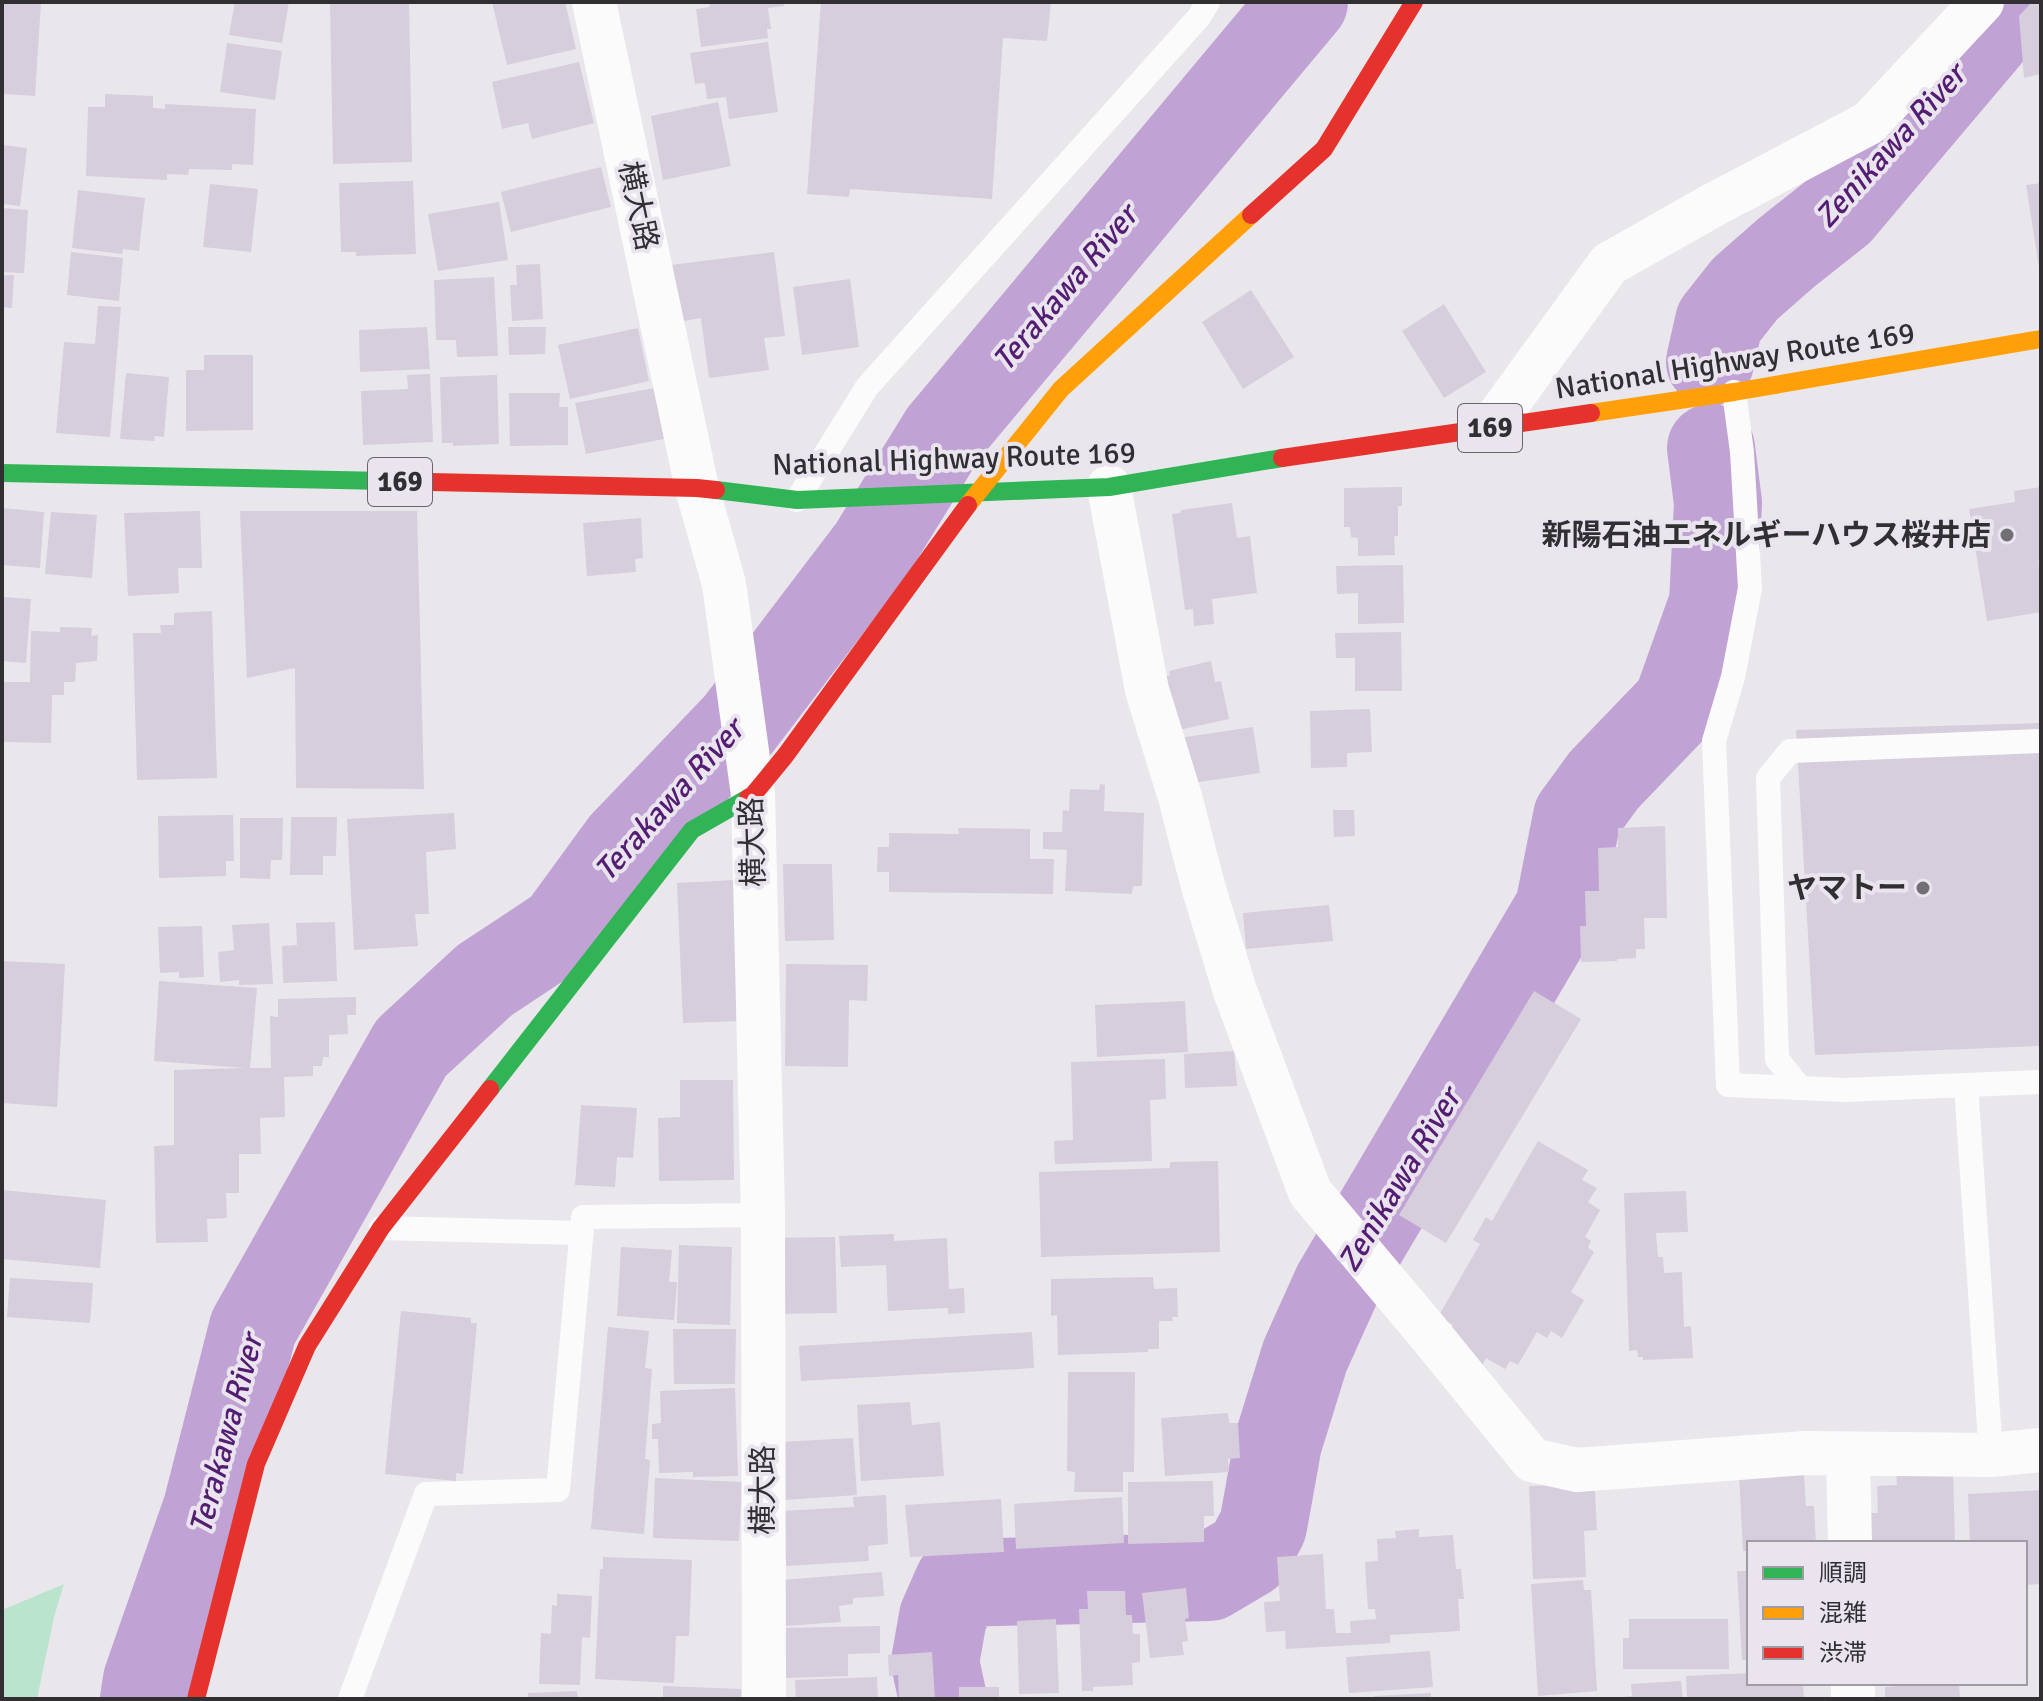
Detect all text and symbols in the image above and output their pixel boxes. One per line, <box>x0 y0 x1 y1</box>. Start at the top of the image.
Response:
water label: Zenikawa River <box>1806 53 1976 236</box>
street label: 横大路 <box>611 158 665 254</box>
water label: Terakawa River <box>984 194 1148 379</box>
street label: National Highway Route 169 <box>1552 314 1918 408</box>
road number: 169 <box>1458 404 1522 452</box>
street label: National Highway Route 169 <box>772 434 1136 484</box>
road number: 169 <box>368 458 432 506</box>
place label: 新陽石油エネルギーハウス桜井店 <box>1542 517 1991 554</box>
marker: 新陽石油エネルギーハウス桜井店 <box>1998 526 2016 544</box>
water label: Terakawa River <box>586 708 755 889</box>
street label: 横大路 <box>733 796 773 888</box>
place label: ヤマトー <box>1787 870 1907 907</box>
marker: ヤマトー <box>1914 879 1932 897</box>
water label: Zenikawa River <box>1329 1078 1471 1279</box>
water label: Terakawa River <box>181 1326 272 1538</box>
street label: 横大路 <box>745 1445 782 1535</box>
legend <box>1747 1541 2027 1685</box>
text: 順調 <box>1819 1558 1867 1588</box>
text: 混雑 <box>1819 1598 1867 1628</box>
text: 渋滞 <box>1819 1638 1867 1668</box>

